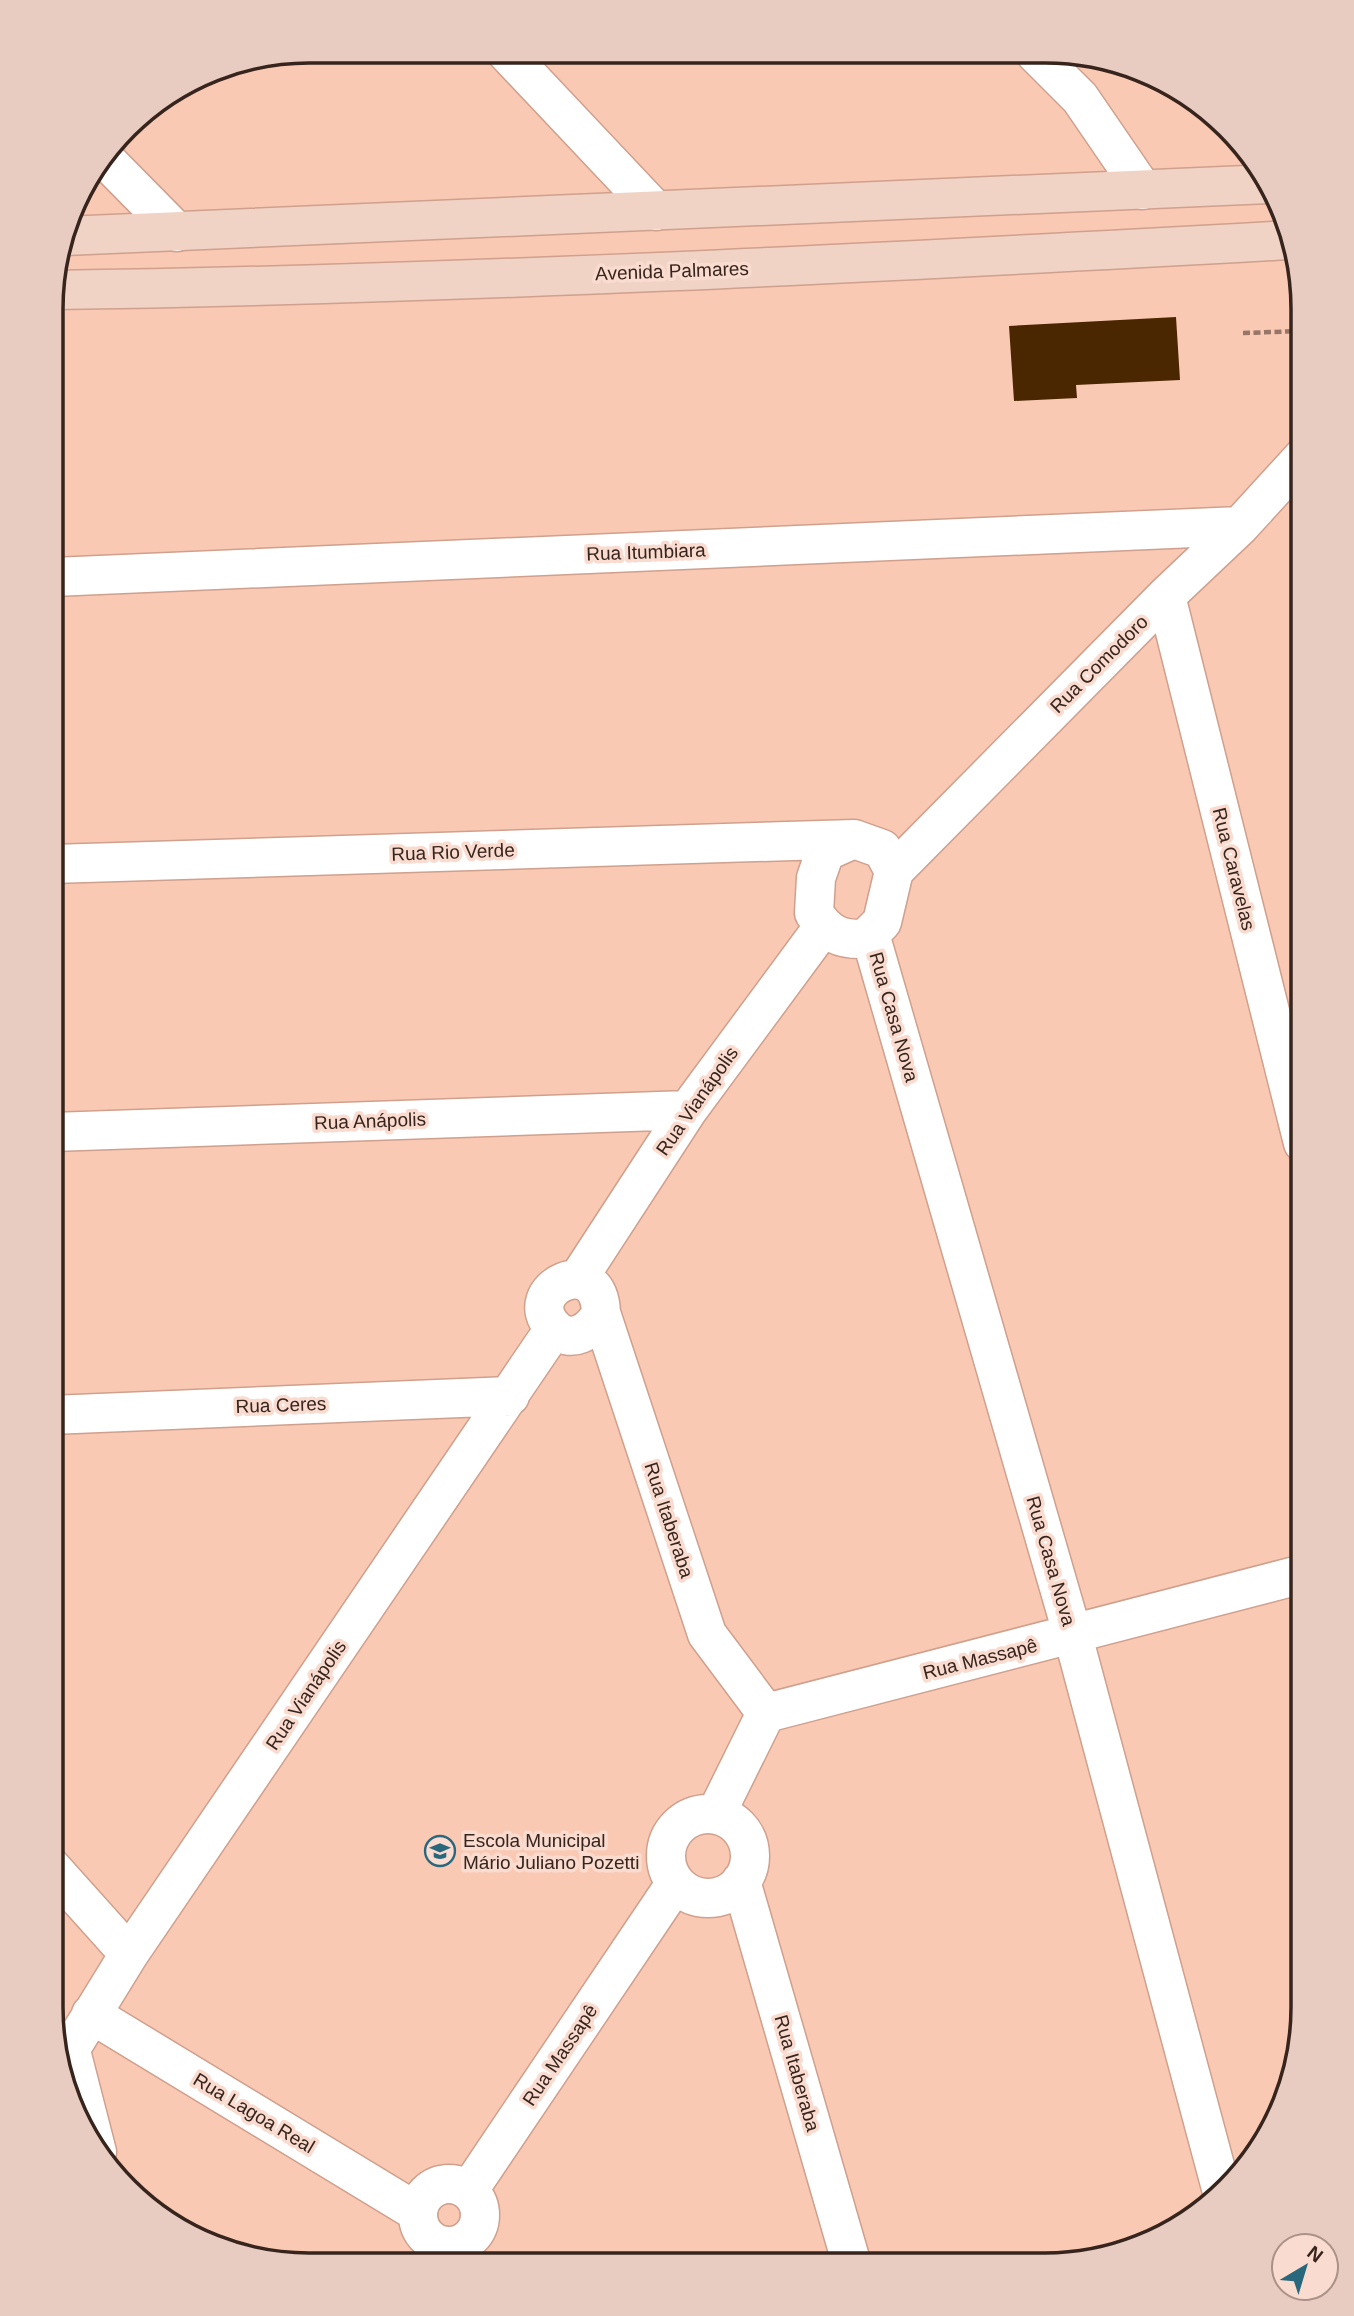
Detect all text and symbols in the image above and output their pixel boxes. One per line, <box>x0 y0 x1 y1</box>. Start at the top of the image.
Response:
street label: Avenida Palmares <box>595 258 749 284</box>
street label: Rua Itumbiara <box>586 539 706 565</box>
street label: Rua Comodoro <box>1046 611 1152 717</box>
street label: Rua Caravelas <box>1209 805 1259 933</box>
street label: Rua Rio Verde <box>391 839 515 865</box>
street label: Rua Casa Nova <box>865 950 923 1085</box>
street label: Rua Vianápolis <box>652 1043 742 1159</box>
street label: Rua Anápolis <box>314 1109 426 1133</box>
street label: Rua Ceres <box>235 1393 327 1417</box>
street label: Rua Itaberaba <box>640 1459 698 1581</box>
street label: Rua Casa Nova <box>1022 1494 1080 1629</box>
street label: Rua Massapê <box>921 1635 1039 1683</box>
street label: Rua Vianápolis <box>262 1636 350 1754</box>
place label: Escola Municipal Mário Juliano Pozetti <box>463 1830 639 1873</box>
school or university icon: Escola Municipal Mário Juliano Pozetti <box>423 1834 457 1868</box>
street label: Rua Massapê <box>519 2001 601 2109</box>
street label: Rua Itaberaba <box>770 2012 824 2134</box>
street label: Rua Lagoa Real <box>190 2069 318 2157</box>
north arrow <box>1270 2232 1340 2302</box>
text: N <box>1303 2241 1327 2266</box>

